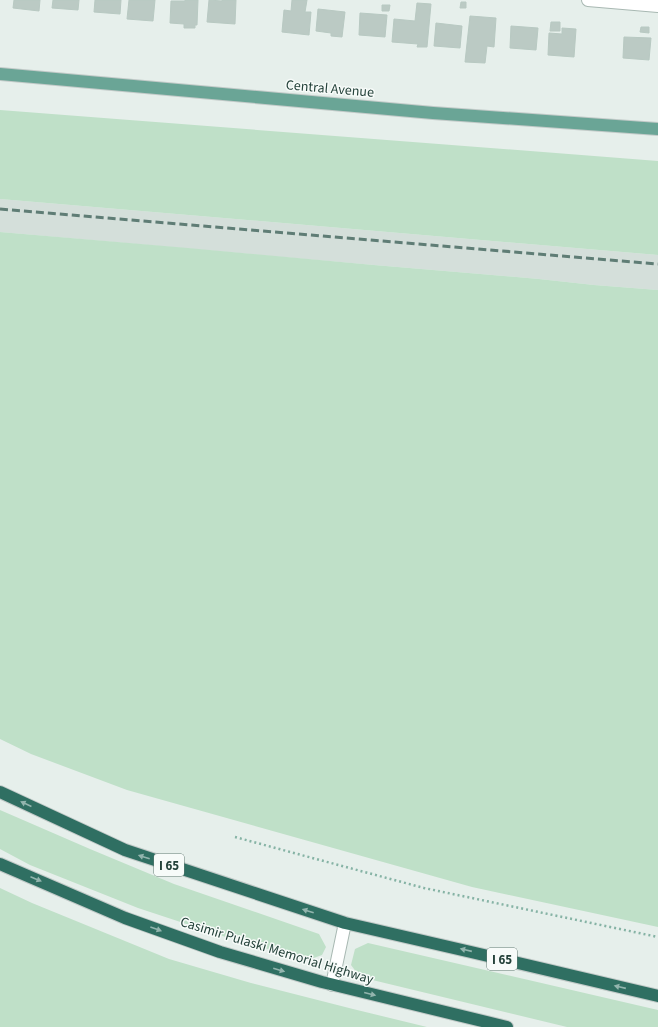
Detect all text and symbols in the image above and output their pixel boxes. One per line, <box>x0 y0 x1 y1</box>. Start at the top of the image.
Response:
street label: Central Avenue <box>285 75 375 103</box>
one-way arrow <box>20 801 32 807</box>
one-way arrow <box>138 854 150 860</box>
road number: I 65 <box>154 854 184 876</box>
one-way arrow <box>30 877 42 883</box>
one-way arrow <box>301 908 313 914</box>
street label: Casimir Pulaski Memorial Highway <box>178 912 376 990</box>
one-way arrow <box>150 926 162 932</box>
one-way arrow <box>460 947 472 953</box>
road number: I 65 <box>487 948 517 970</box>
one-way arrow <box>274 967 286 973</box>
one-way arrow <box>614 983 626 989</box>
one-way arrow <box>363 991 376 997</box>

